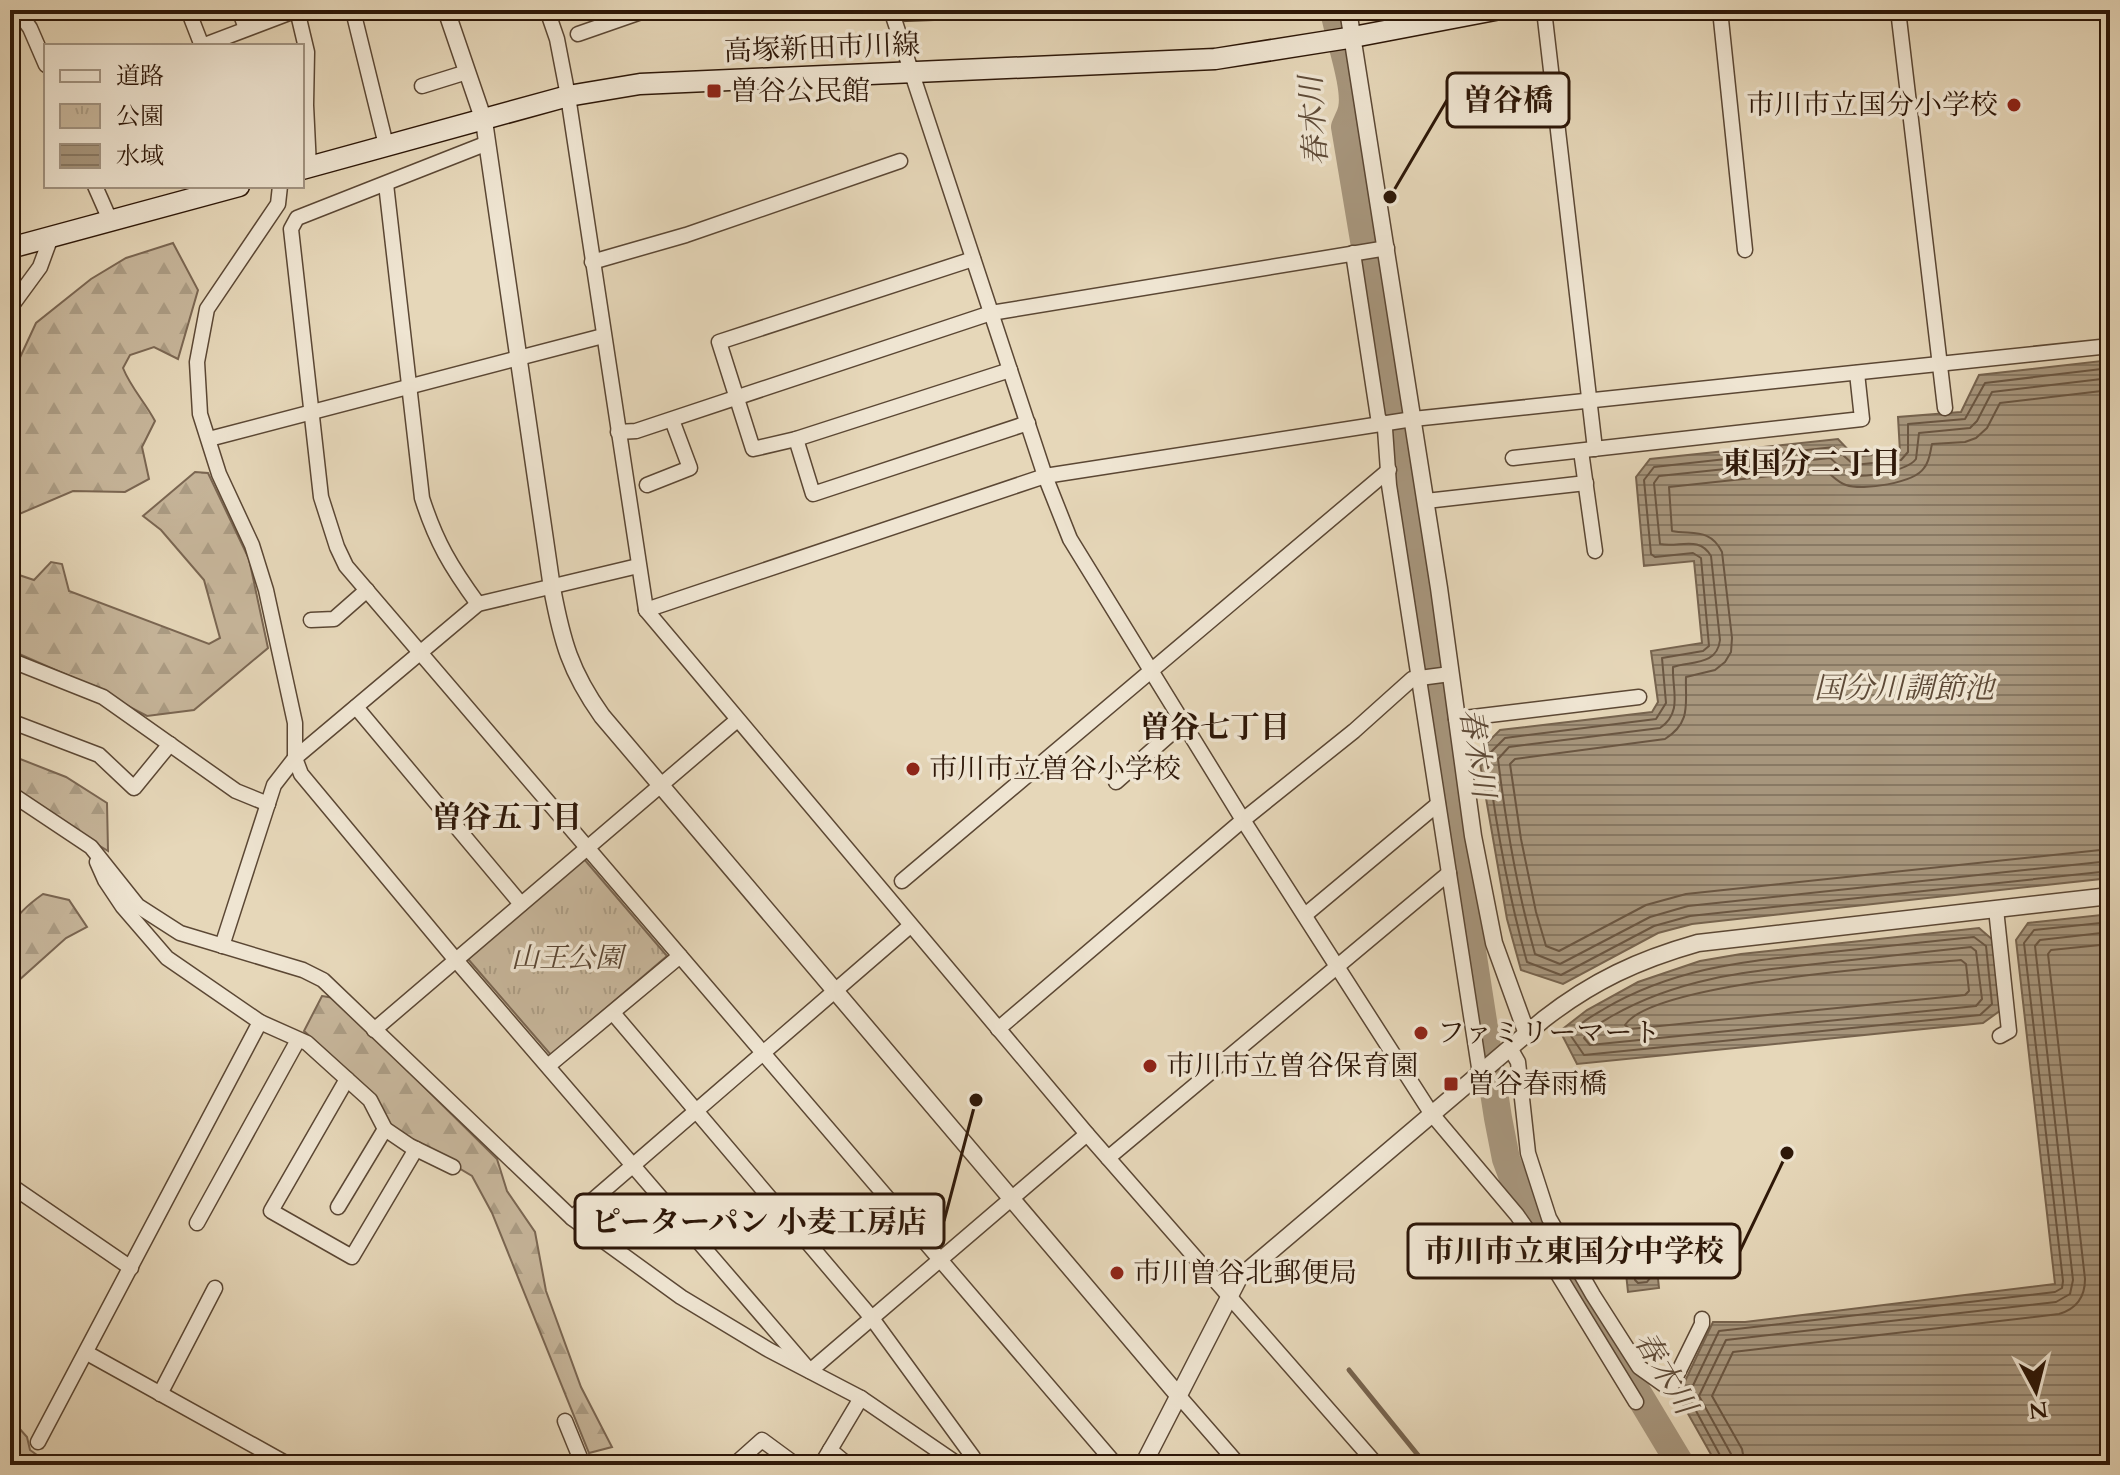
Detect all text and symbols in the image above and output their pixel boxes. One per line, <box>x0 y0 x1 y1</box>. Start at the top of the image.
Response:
street label: 高塚新田市川線 <box>723 26 921 70</box>
legend <box>44 44 304 188</box>
text: 道路 <box>116 60 164 93</box>
place label: 曽谷公民館 <box>730 72 870 110</box>
water label: 春木川 <box>1290 72 1338 167</box>
callout: 曽谷橋 <box>1447 73 1569 127</box>
text: 曽谷橋 <box>1463 80 1553 121</box>
marker: 曽谷公民館 <box>705 82 723 100</box>
place label: 市川市立国分小学校 <box>1746 86 1998 124</box>
marker: 市川市立国分小学校 <box>2005 96 2023 114</box>
text: 公園 <box>116 100 164 133</box>
text: 水域 <box>116 140 164 173</box>
district label: 東国分二丁目 <box>1721 443 1901 484</box>
water label: 国分川調節池 <box>1814 668 1997 709</box>
water label: 春木川 <box>1450 705 1505 804</box>
district label: 曽谷七丁目 <box>1140 707 1290 748</box>
place label: 市川市立曽谷小学校 <box>929 750 1181 788</box>
marker: 市川市立曽谷小学校 <box>904 760 922 778</box>
district label: 曽谷五丁目 <box>432 797 582 838</box>
park label: 山王公園 <box>511 939 627 977</box>
place label: ファミリーマート <box>1437 1014 1660 1052</box>
marker: ファミリーマート <box>1412 1024 1430 1042</box>
place label: 市川市立曽谷保育園 <box>1166 1047 1418 1085</box>
marker: 市川市立曽谷保育園 <box>1141 1057 1159 1075</box>
place label: 曽谷春雨橋 <box>1467 1065 1607 1103</box>
marker: 曽谷春雨橋 <box>1442 1075 1460 1093</box>
callout: ピーターパン 小麦工房店 <box>575 1194 944 1248</box>
text: ピーターパン 小麦工房店 <box>591 1202 927 1243</box>
callout: 市川市立東国分中学校 <box>1408 1224 1740 1278</box>
text: 市川市立東国分中学校 <box>1424 1231 1724 1272</box>
place label: 市川曽谷北郵便局 <box>1133 1254 1357 1292</box>
marker: 市川曽谷北郵便局 <box>1108 1264 1126 1282</box>
water label: 春木川 <box>1624 1324 1707 1425</box>
north arrow <box>1996 1351 2076 1431</box>
text: N <box>2027 1394 2050 1426</box>

